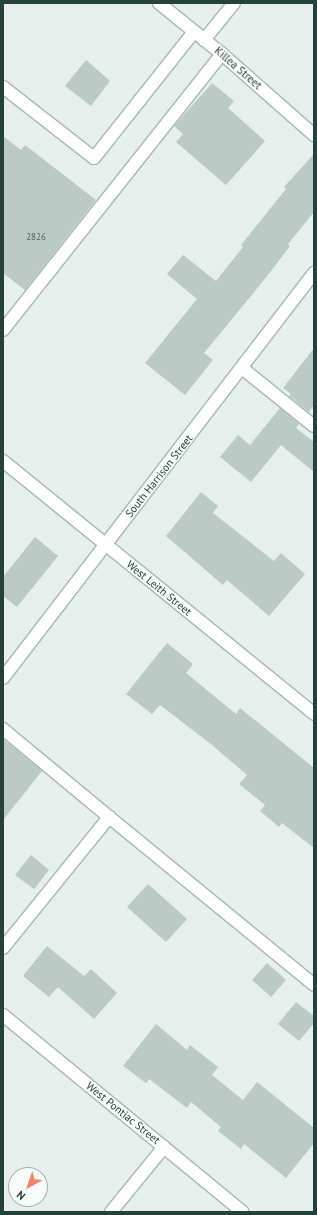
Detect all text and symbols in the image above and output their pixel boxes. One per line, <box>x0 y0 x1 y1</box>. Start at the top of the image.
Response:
street label: Killea Street <box>212 44 264 92</box>
house number: 2826 <box>26 232 46 242</box>
street label: South Harrison Street <box>123 432 195 520</box>
street label: West Leith Street <box>124 558 194 618</box>
street label: West Pontiac Street <box>83 1079 163 1147</box>
north arrow <box>8 1167 48 1207</box>
text: N <box>14 1188 28 1203</box>

